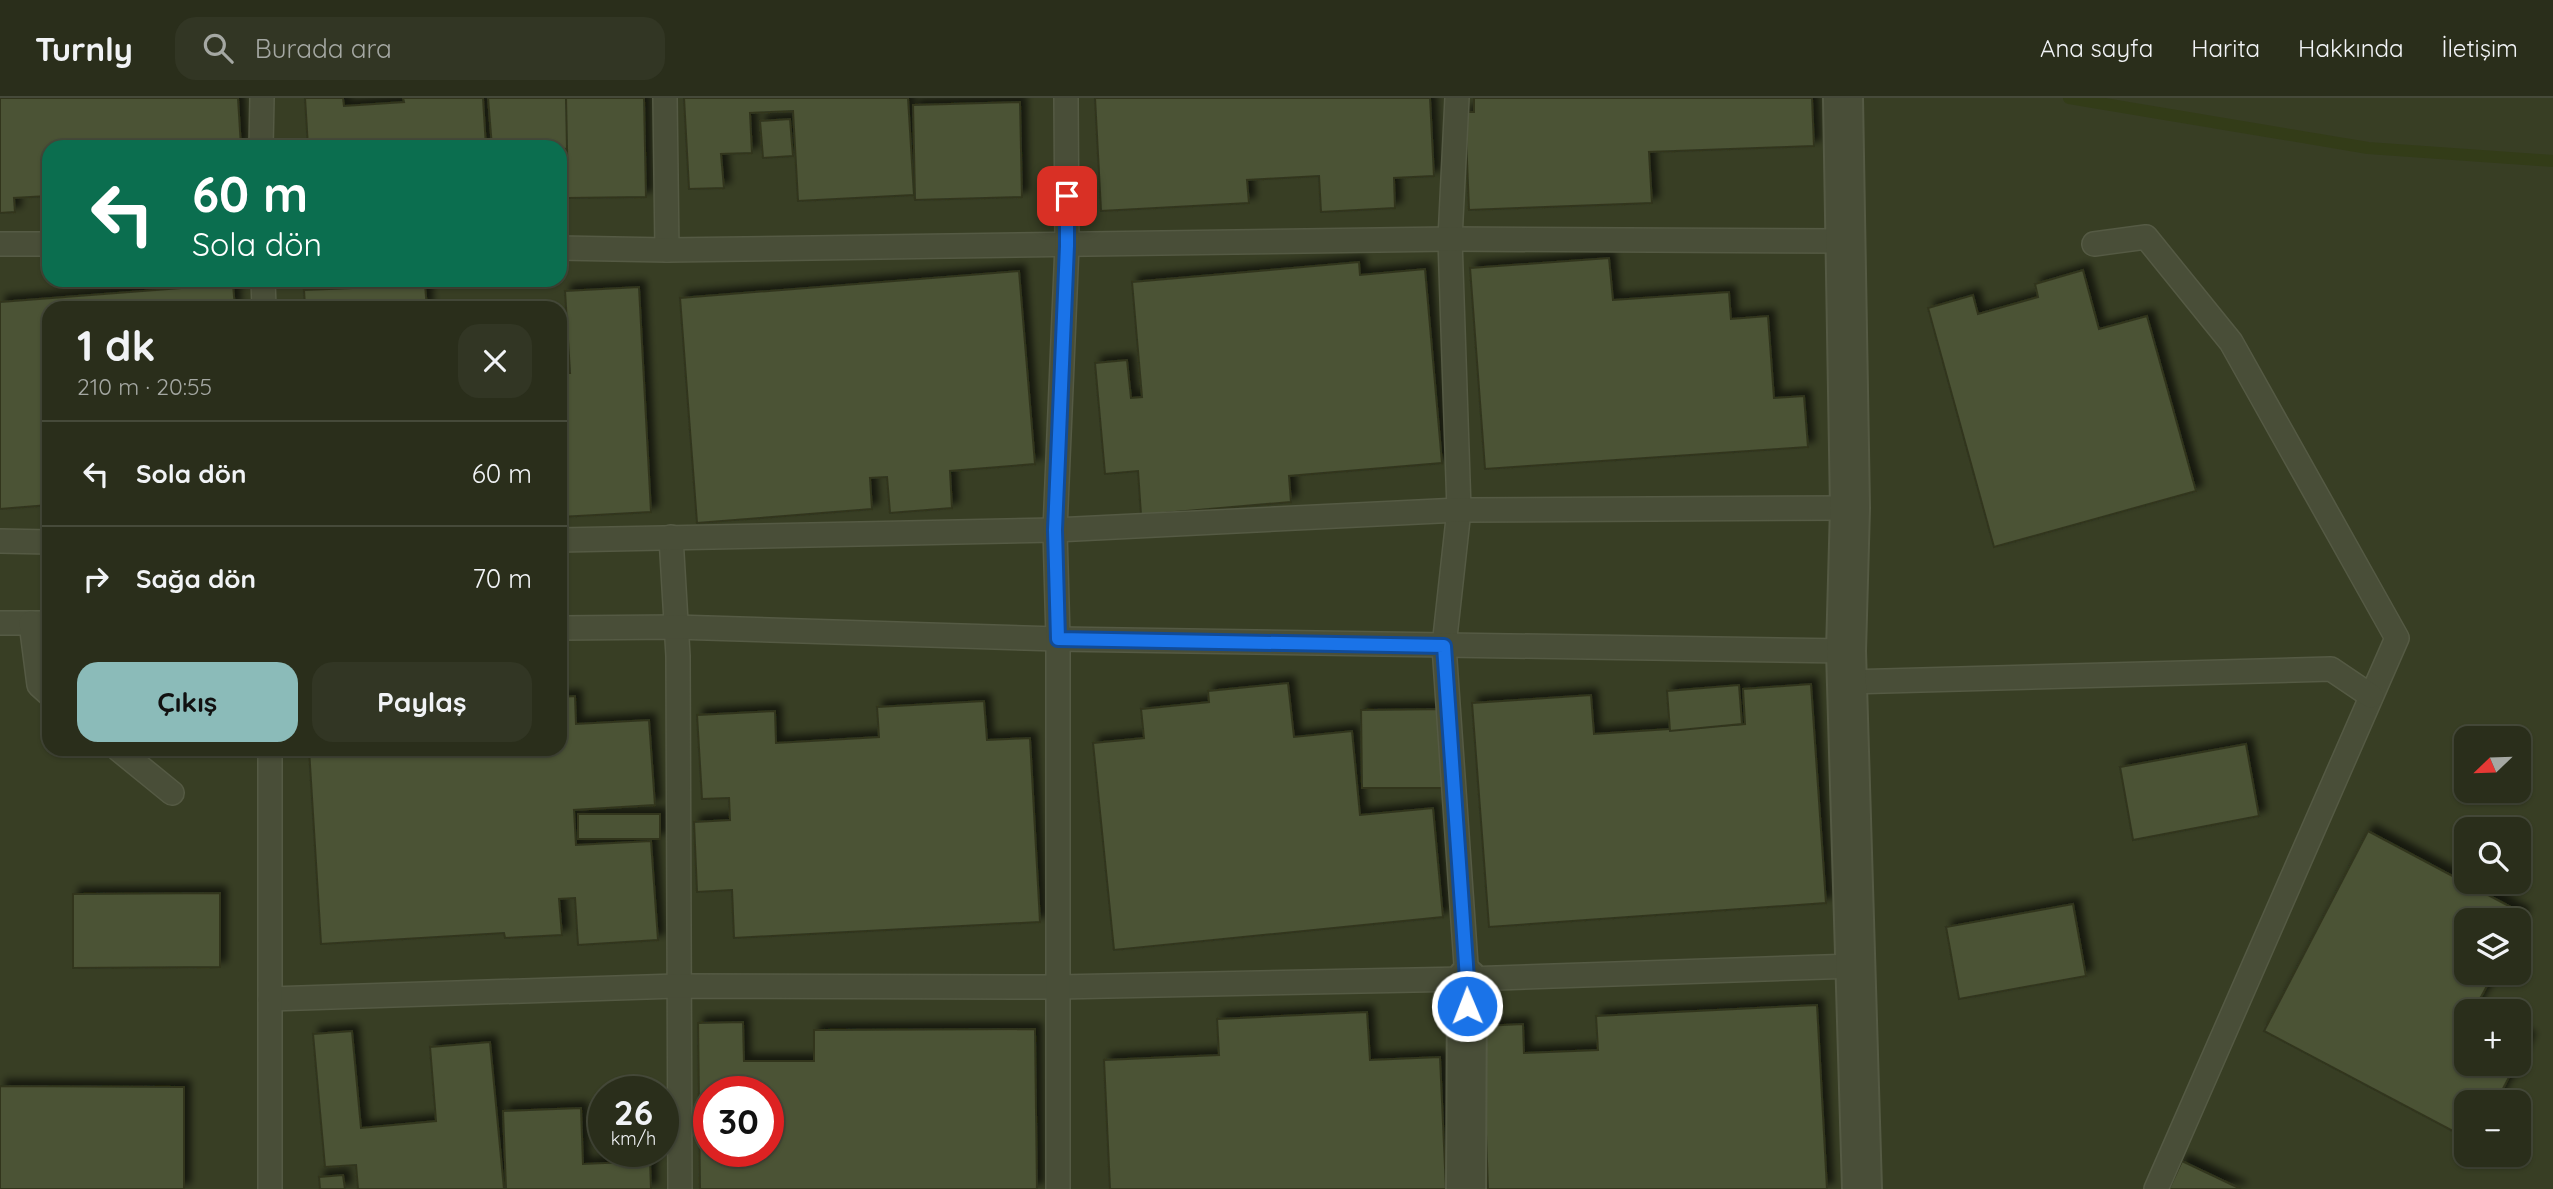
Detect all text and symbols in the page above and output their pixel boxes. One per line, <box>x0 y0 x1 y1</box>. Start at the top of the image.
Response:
search box <box>175 17 665 80</box>
text: Turnly <box>35 28 133 69</box>
icon: search <box>199 29 237 67</box>
text: Burada ara <box>255 32 392 65</box>
text: Ana sayfa <box>2040 33 2153 63</box>
text: Harita <box>2191 33 2260 63</box>
text: Hakkında <box>2298 33 2404 63</box>
text: İletişim <box>2442 33 2518 63</box>
text: 60 m <box>192 163 308 224</box>
pin <box>1037 166 1097 226</box>
icon: left <box>77 168 168 259</box>
icon: arrive <box>1048 177 1086 215</box>
text: Sola dön <box>192 224 322 264</box>
text: 1 dk <box>77 319 155 372</box>
button: close <box>458 324 532 398</box>
text: 210 m · 20:55 <box>77 372 212 401</box>
icon: left <box>77 455 115 493</box>
text: Sola dön <box>136 457 246 490</box>
text: 60 m <box>472 457 532 490</box>
icon: right <box>77 560 115 598</box>
text: Sağa dön <box>136 562 256 595</box>
text: 70 m <box>472 562 532 595</box>
button: Çıkış <box>77 662 298 742</box>
button: Paylaş <box>312 662 532 742</box>
north arrow <box>2454 726 2530 803</box>
map controls <box>2454 726 2531 1167</box>
button: search <box>2454 817 2531 894</box>
button: layers <box>2454 908 2531 985</box>
position arrow <box>1430 969 1504 1043</box>
button: + <box>2454 999 2531 1076</box>
speed limit sign: 30 <box>693 1076 784 1167</box>
text: 26 <box>614 1090 653 1134</box>
button: − <box>2454 1090 2531 1167</box>
text: km/h <box>611 1127 656 1150</box>

